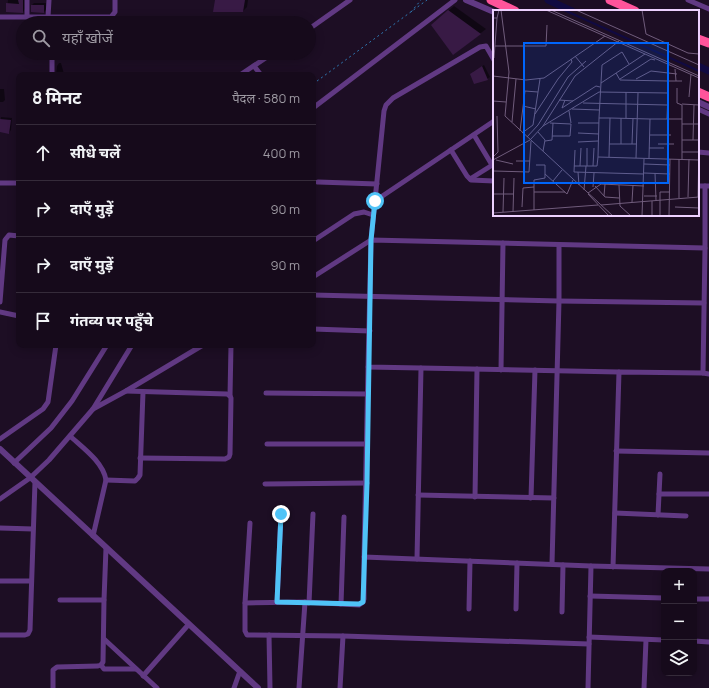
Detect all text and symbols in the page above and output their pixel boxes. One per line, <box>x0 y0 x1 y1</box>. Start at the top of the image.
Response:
inset map <box>493 10 699 216</box>
search box <box>16 16 316 60</box>
icon: search <box>30 27 52 49</box>
text: यहाँ खोजें <box>62 27 113 48</box>
text: 8 मिनट <box>32 86 82 109</box>
text: पैदल · 580 m <box>232 89 300 107</box>
icon: ahead <box>32 142 54 164</box>
text: सीधे चलें <box>70 142 120 163</box>
text: 400 m <box>263 144 300 162</box>
route start <box>366 192 384 210</box>
icon: right <box>32 198 54 220</box>
text: दाएँ मुड़ें <box>70 198 113 219</box>
text: 90 m <box>270 200 300 218</box>
icon: right <box>32 254 54 276</box>
text: दाएँ मुड़ें <box>70 254 113 275</box>
text: 90 m <box>270 256 300 274</box>
icon: arrive <box>32 310 54 332</box>
text: गंतव्य पर पहुँचे <box>70 310 153 331</box>
route end <box>272 505 290 523</box>
map controls <box>661 568 697 676</box>
button: + <box>661 568 697 604</box>
button: − <box>661 604 697 640</box>
button: layers <box>661 640 697 676</box>

